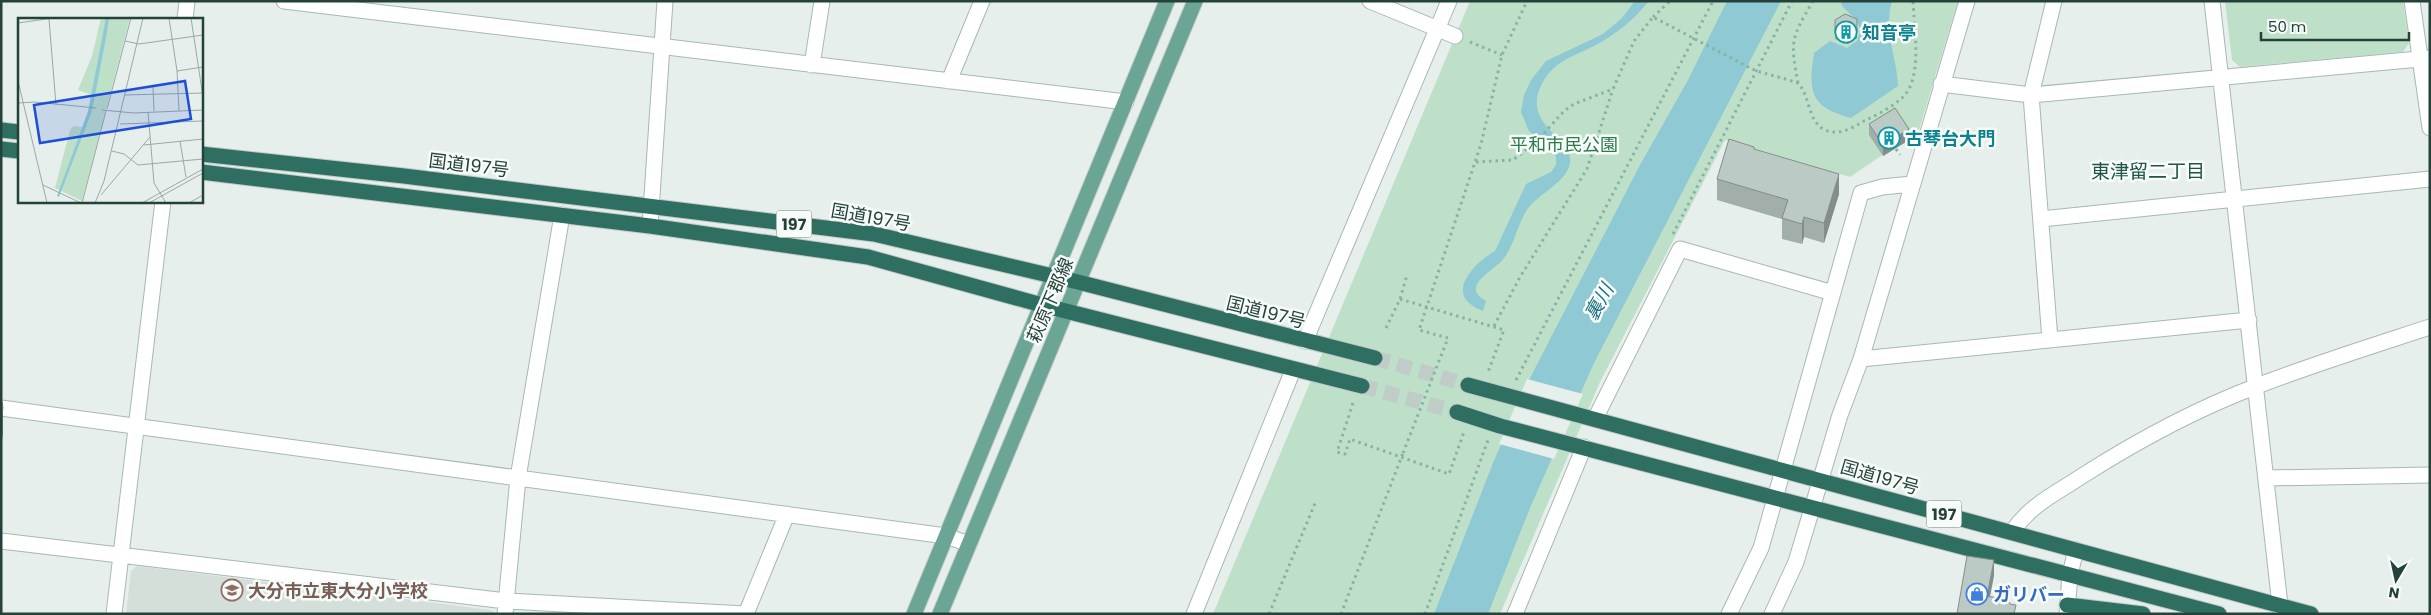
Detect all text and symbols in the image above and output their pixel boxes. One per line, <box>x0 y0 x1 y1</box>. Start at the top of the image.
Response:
scale bar <box>2261 10 2408 42</box>
text: 50 m <box>2268 16 2306 37</box>
inset map <box>18 18 202 202</box>
building icon: 知音亭 <box>1834 20 1858 44</box>
place label: 知音亭 <box>1862 20 1916 45</box>
building icon: 古琴台大門 <box>1877 126 1901 150</box>
place label: 古琴台大門 <box>1905 126 1995 151</box>
park label: 平和市民公園 <box>1510 132 1618 157</box>
street label: 国道197号 <box>427 148 511 182</box>
district label: 東津留二丁目 <box>2091 158 2205 185</box>
street label: 国道197号 <box>829 198 913 236</box>
road number: 197 <box>776 210 812 238</box>
street label: 萩原下郡線 <box>1021 254 1079 346</box>
water label: 裏川 <box>1578 277 1621 325</box>
street label: 国道197号 <box>1224 290 1308 334</box>
street label: 国道197号 <box>1838 454 1922 500</box>
road number: 197 <box>1926 500 1962 528</box>
north arrow <box>2371 555 2421 605</box>
school or university icon: 大分市立東大分小学校 <box>220 578 244 602</box>
place label: 大分市立東大分小学校 <box>248 578 428 603</box>
shop icon: ガリバー <box>1965 582 1989 606</box>
place label: ガリバー <box>1993 582 2065 607</box>
text: N <box>2387 582 2401 604</box>

